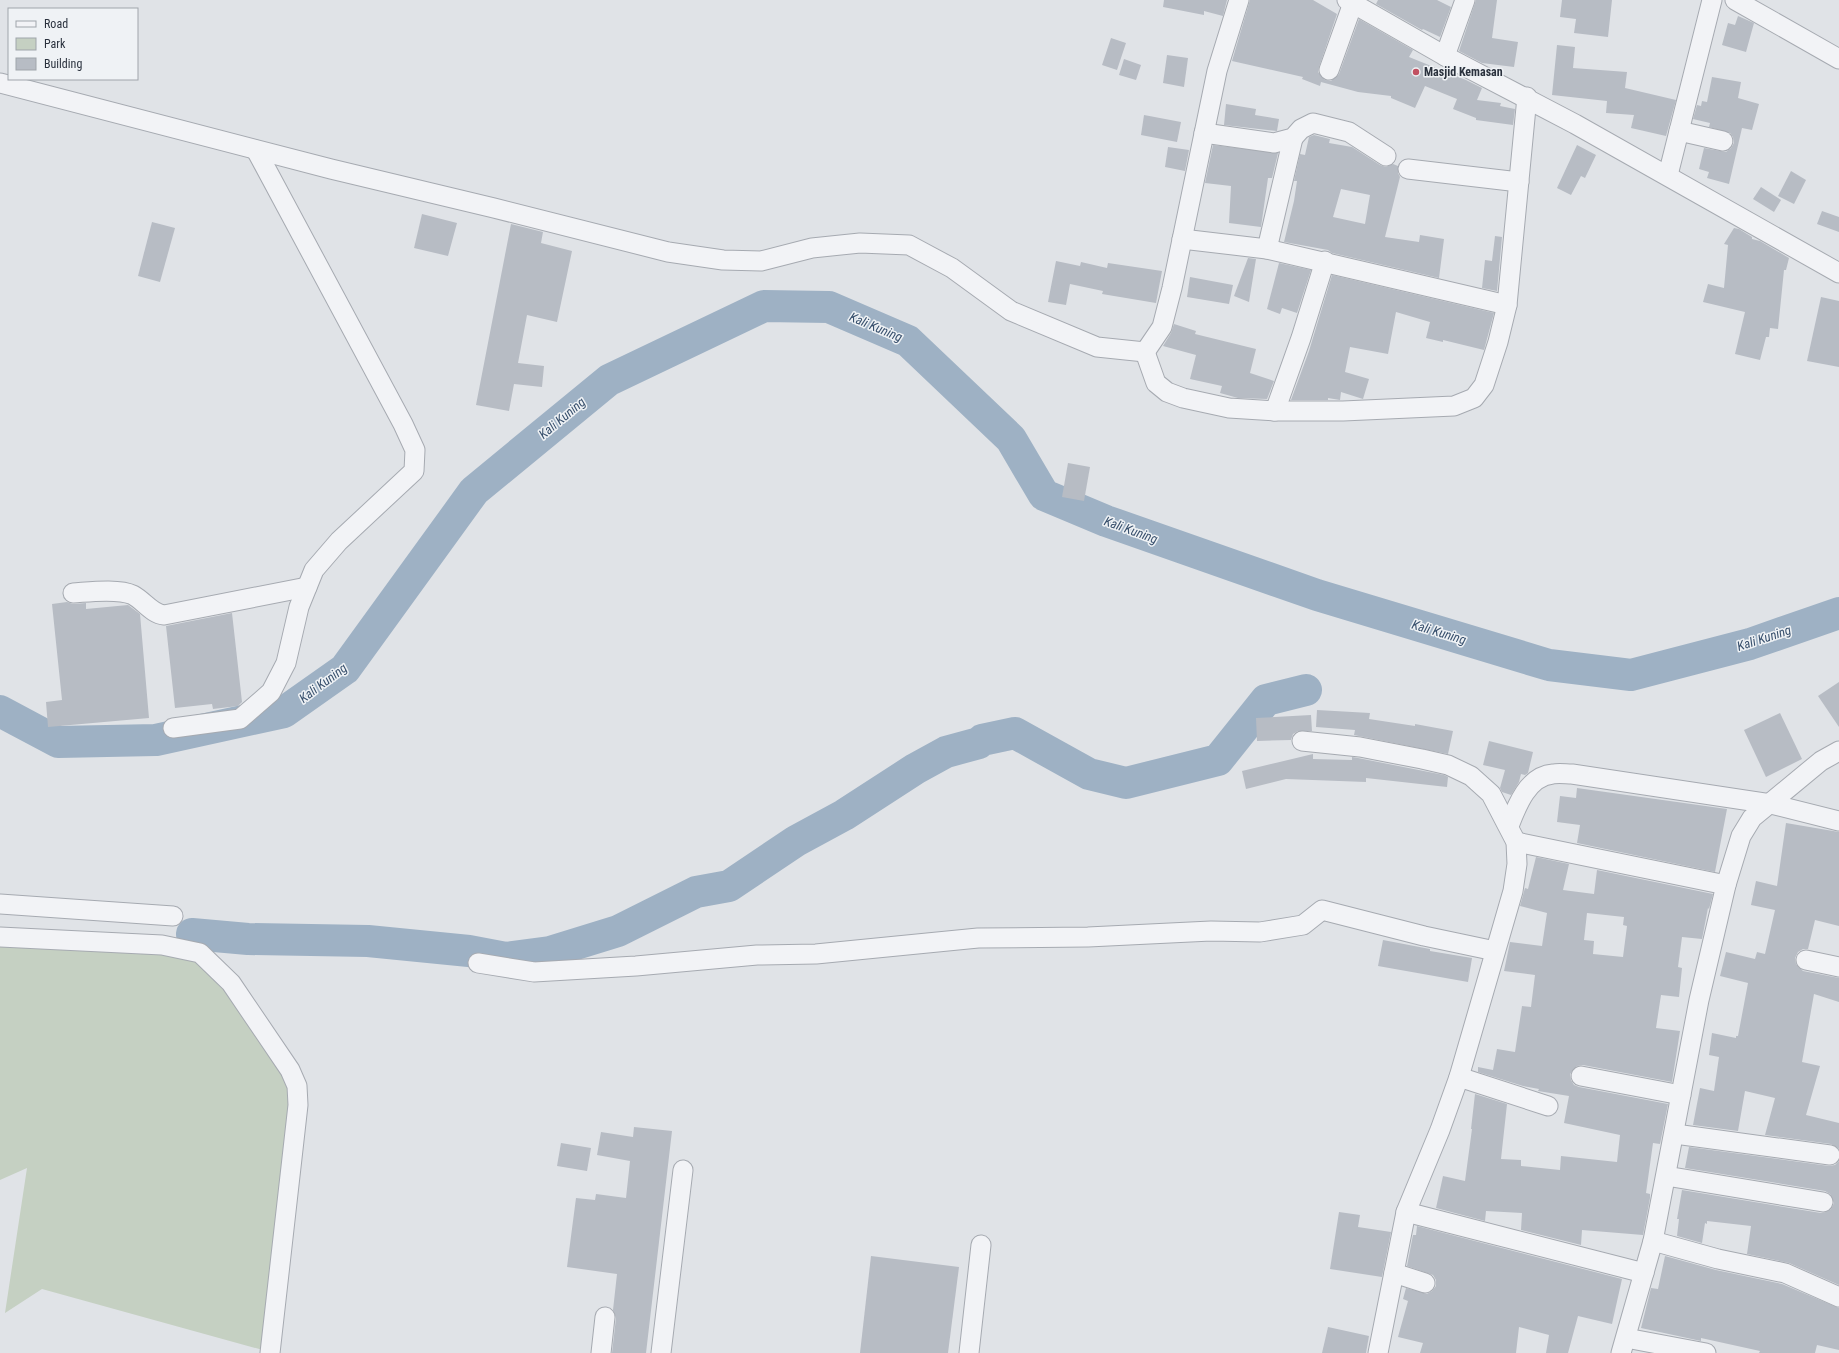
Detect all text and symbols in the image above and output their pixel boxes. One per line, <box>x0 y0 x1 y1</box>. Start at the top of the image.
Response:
legend <box>8 8 138 80</box>
text: Road <box>44 17 68 31</box>
text: Park <box>44 37 66 51</box>
text: Building <box>44 57 82 71</box>
place label: Masjid Kemasan <box>1424 65 1503 79</box>
marker: Masjid Kemasan <box>1411 67 1421 77</box>
water label: Kali Kuning <box>847 309 905 345</box>
water label: Kali Kuning <box>536 394 588 442</box>
water label: Kali Kuning <box>1102 513 1160 547</box>
water label: Kali Kuning <box>1410 617 1468 647</box>
water label: Kali Kuning <box>1735 622 1793 654</box>
water label: Kali Kuning <box>296 660 350 706</box>

